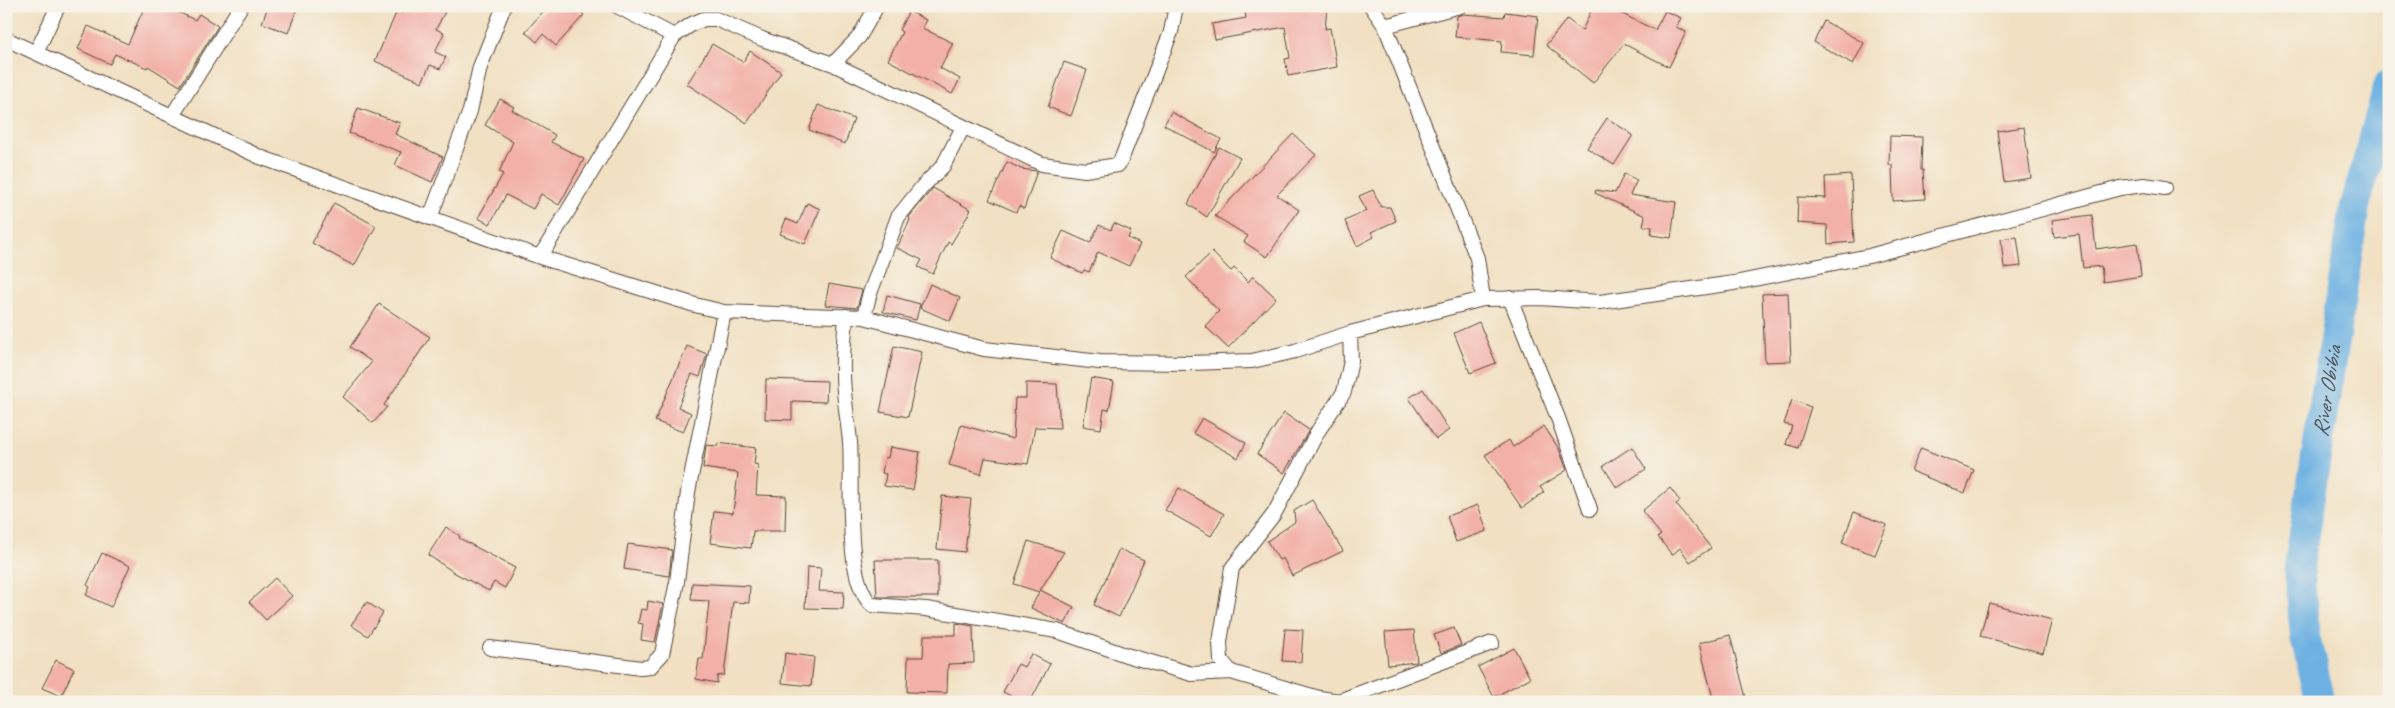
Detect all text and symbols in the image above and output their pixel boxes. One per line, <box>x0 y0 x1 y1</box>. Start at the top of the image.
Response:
water label: River Obibia <box>2306 342 2348 439</box>

